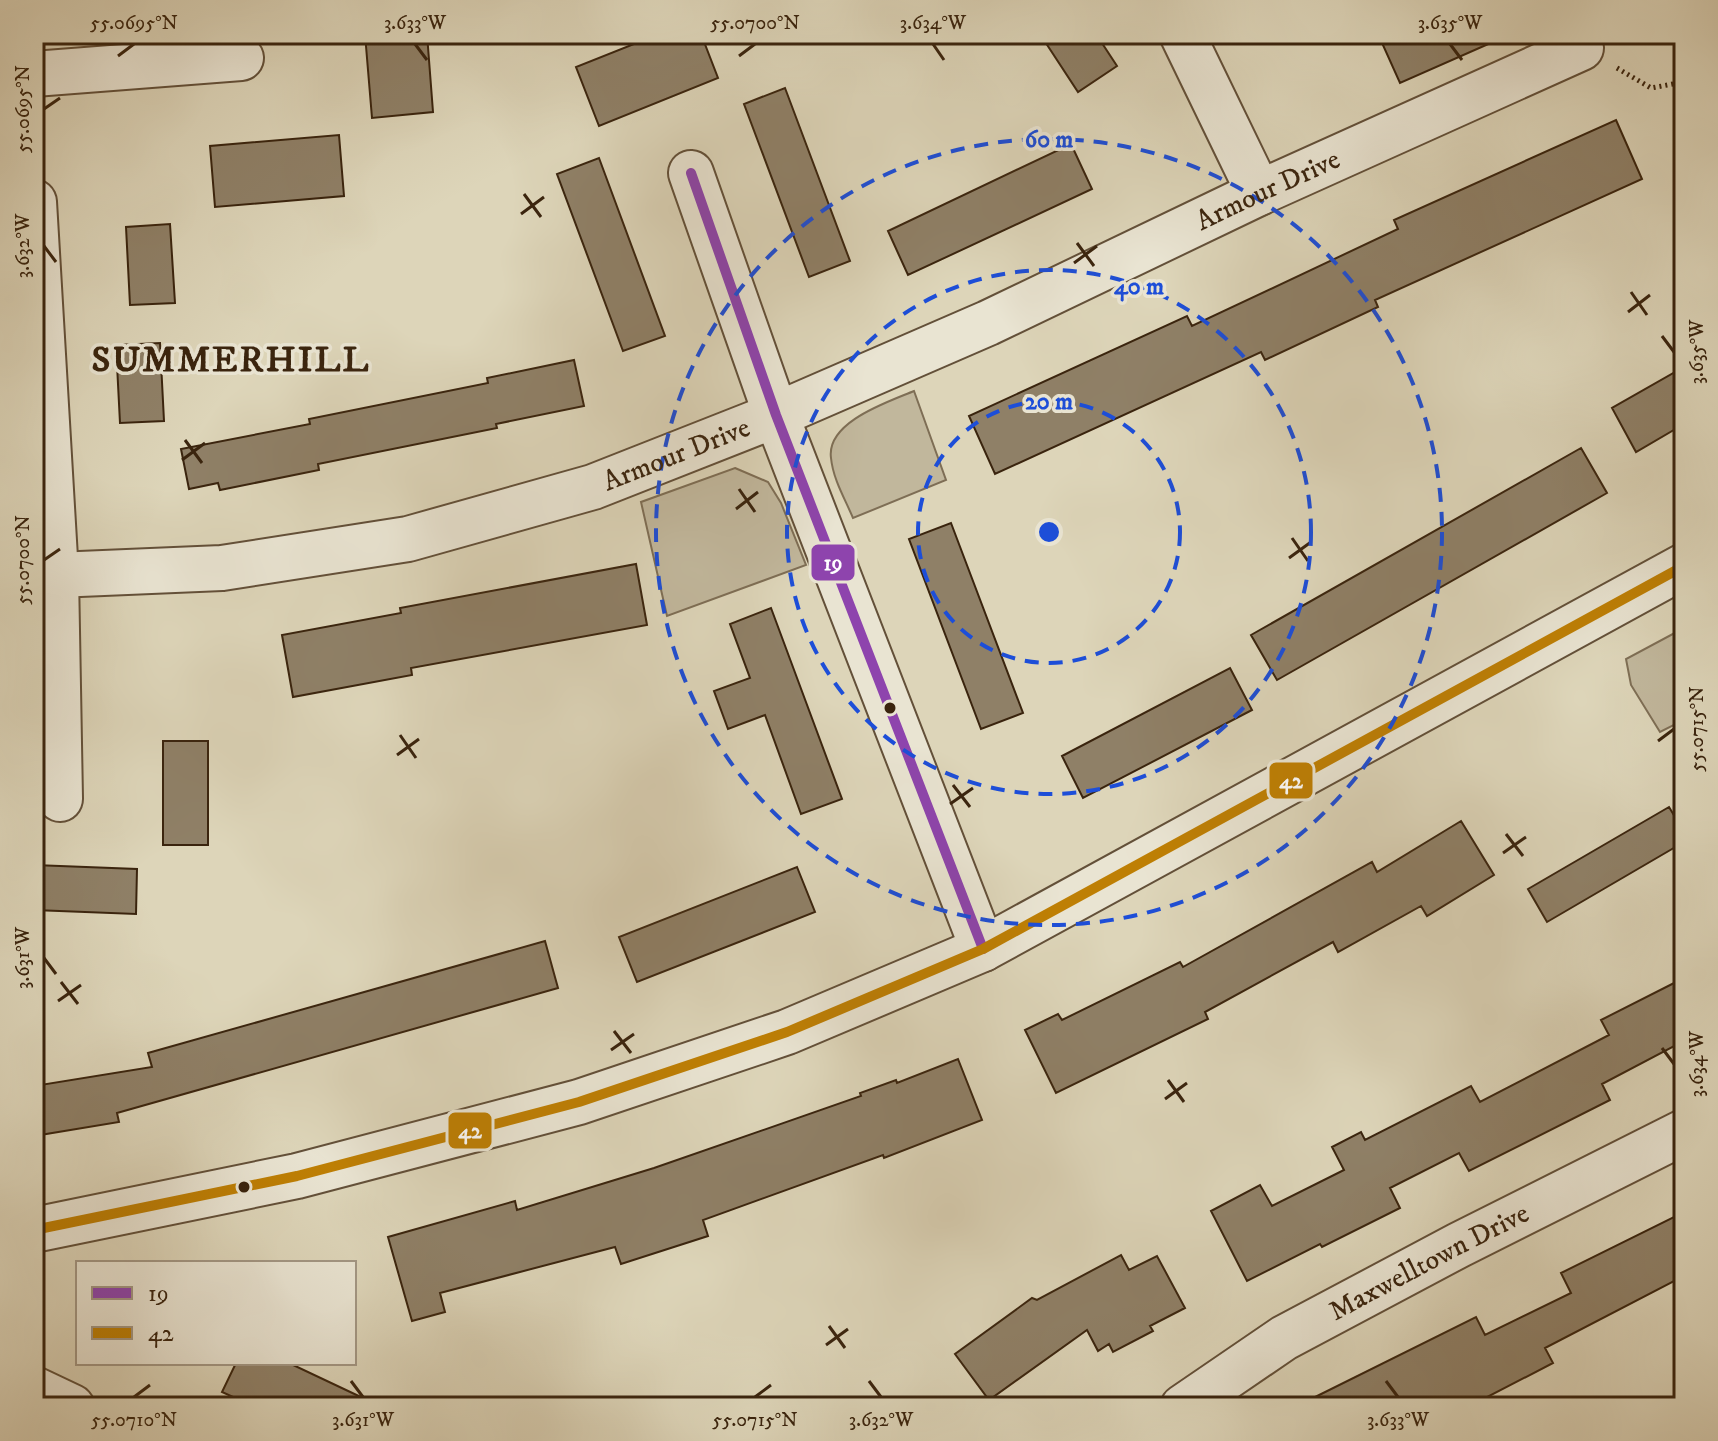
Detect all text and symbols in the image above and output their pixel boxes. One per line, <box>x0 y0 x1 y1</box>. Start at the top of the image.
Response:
text: 55.0695°N <box>90 11 178 36</box>
text: 3.633°W <box>384 11 447 36</box>
text: 55.0700°N <box>710 11 800 36</box>
text: 3.634°W <box>900 11 967 36</box>
text: 3.635°W <box>1418 11 1483 36</box>
text: 55.0695°N <box>11 65 36 153</box>
text: 60 m <box>1025 125 1073 155</box>
street label: Armour Drive <box>1190 141 1345 238</box>
text: 3.632°W <box>11 213 36 278</box>
text: 40 m <box>1114 272 1164 302</box>
text: 3.635°W <box>1685 319 1710 384</box>
district label: SUMMERHILL <box>92 338 370 383</box>
text: 20 m <box>1025 387 1073 417</box>
street label: Armour Drive <box>598 410 755 499</box>
text: 55.0700°N <box>11 515 36 605</box>
centre of rings <box>1035 518 1063 546</box>
line badge: 19 <box>810 543 856 582</box>
text: 19 <box>824 550 843 577</box>
text: 55.0715°N <box>1685 686 1710 772</box>
unlabelled marker <box>882 700 898 716</box>
line badge: 42 <box>1268 761 1314 800</box>
text: 42 <box>1279 768 1304 795</box>
text: 3.631°W <box>11 926 36 989</box>
text: 3.634°W <box>1685 1030 1710 1097</box>
line badge: 42 <box>447 1111 493 1150</box>
text: 42 <box>458 1118 483 1145</box>
unlabelled marker <box>236 1179 252 1195</box>
street label: Maxwelltown Drive <box>1323 1195 1535 1328</box>
legend <box>76 1261 356 1365</box>
text: 19 <box>148 1279 169 1309</box>
text: 42 <box>148 1319 174 1349</box>
text: 55.0710°N <box>91 1408 177 1433</box>
text: 3.631°W <box>332 1408 395 1433</box>
text: 55.0715°N <box>712 1408 798 1433</box>
text: 3.632°W <box>849 1408 914 1433</box>
text: 3.633°W <box>1367 1408 1430 1433</box>

